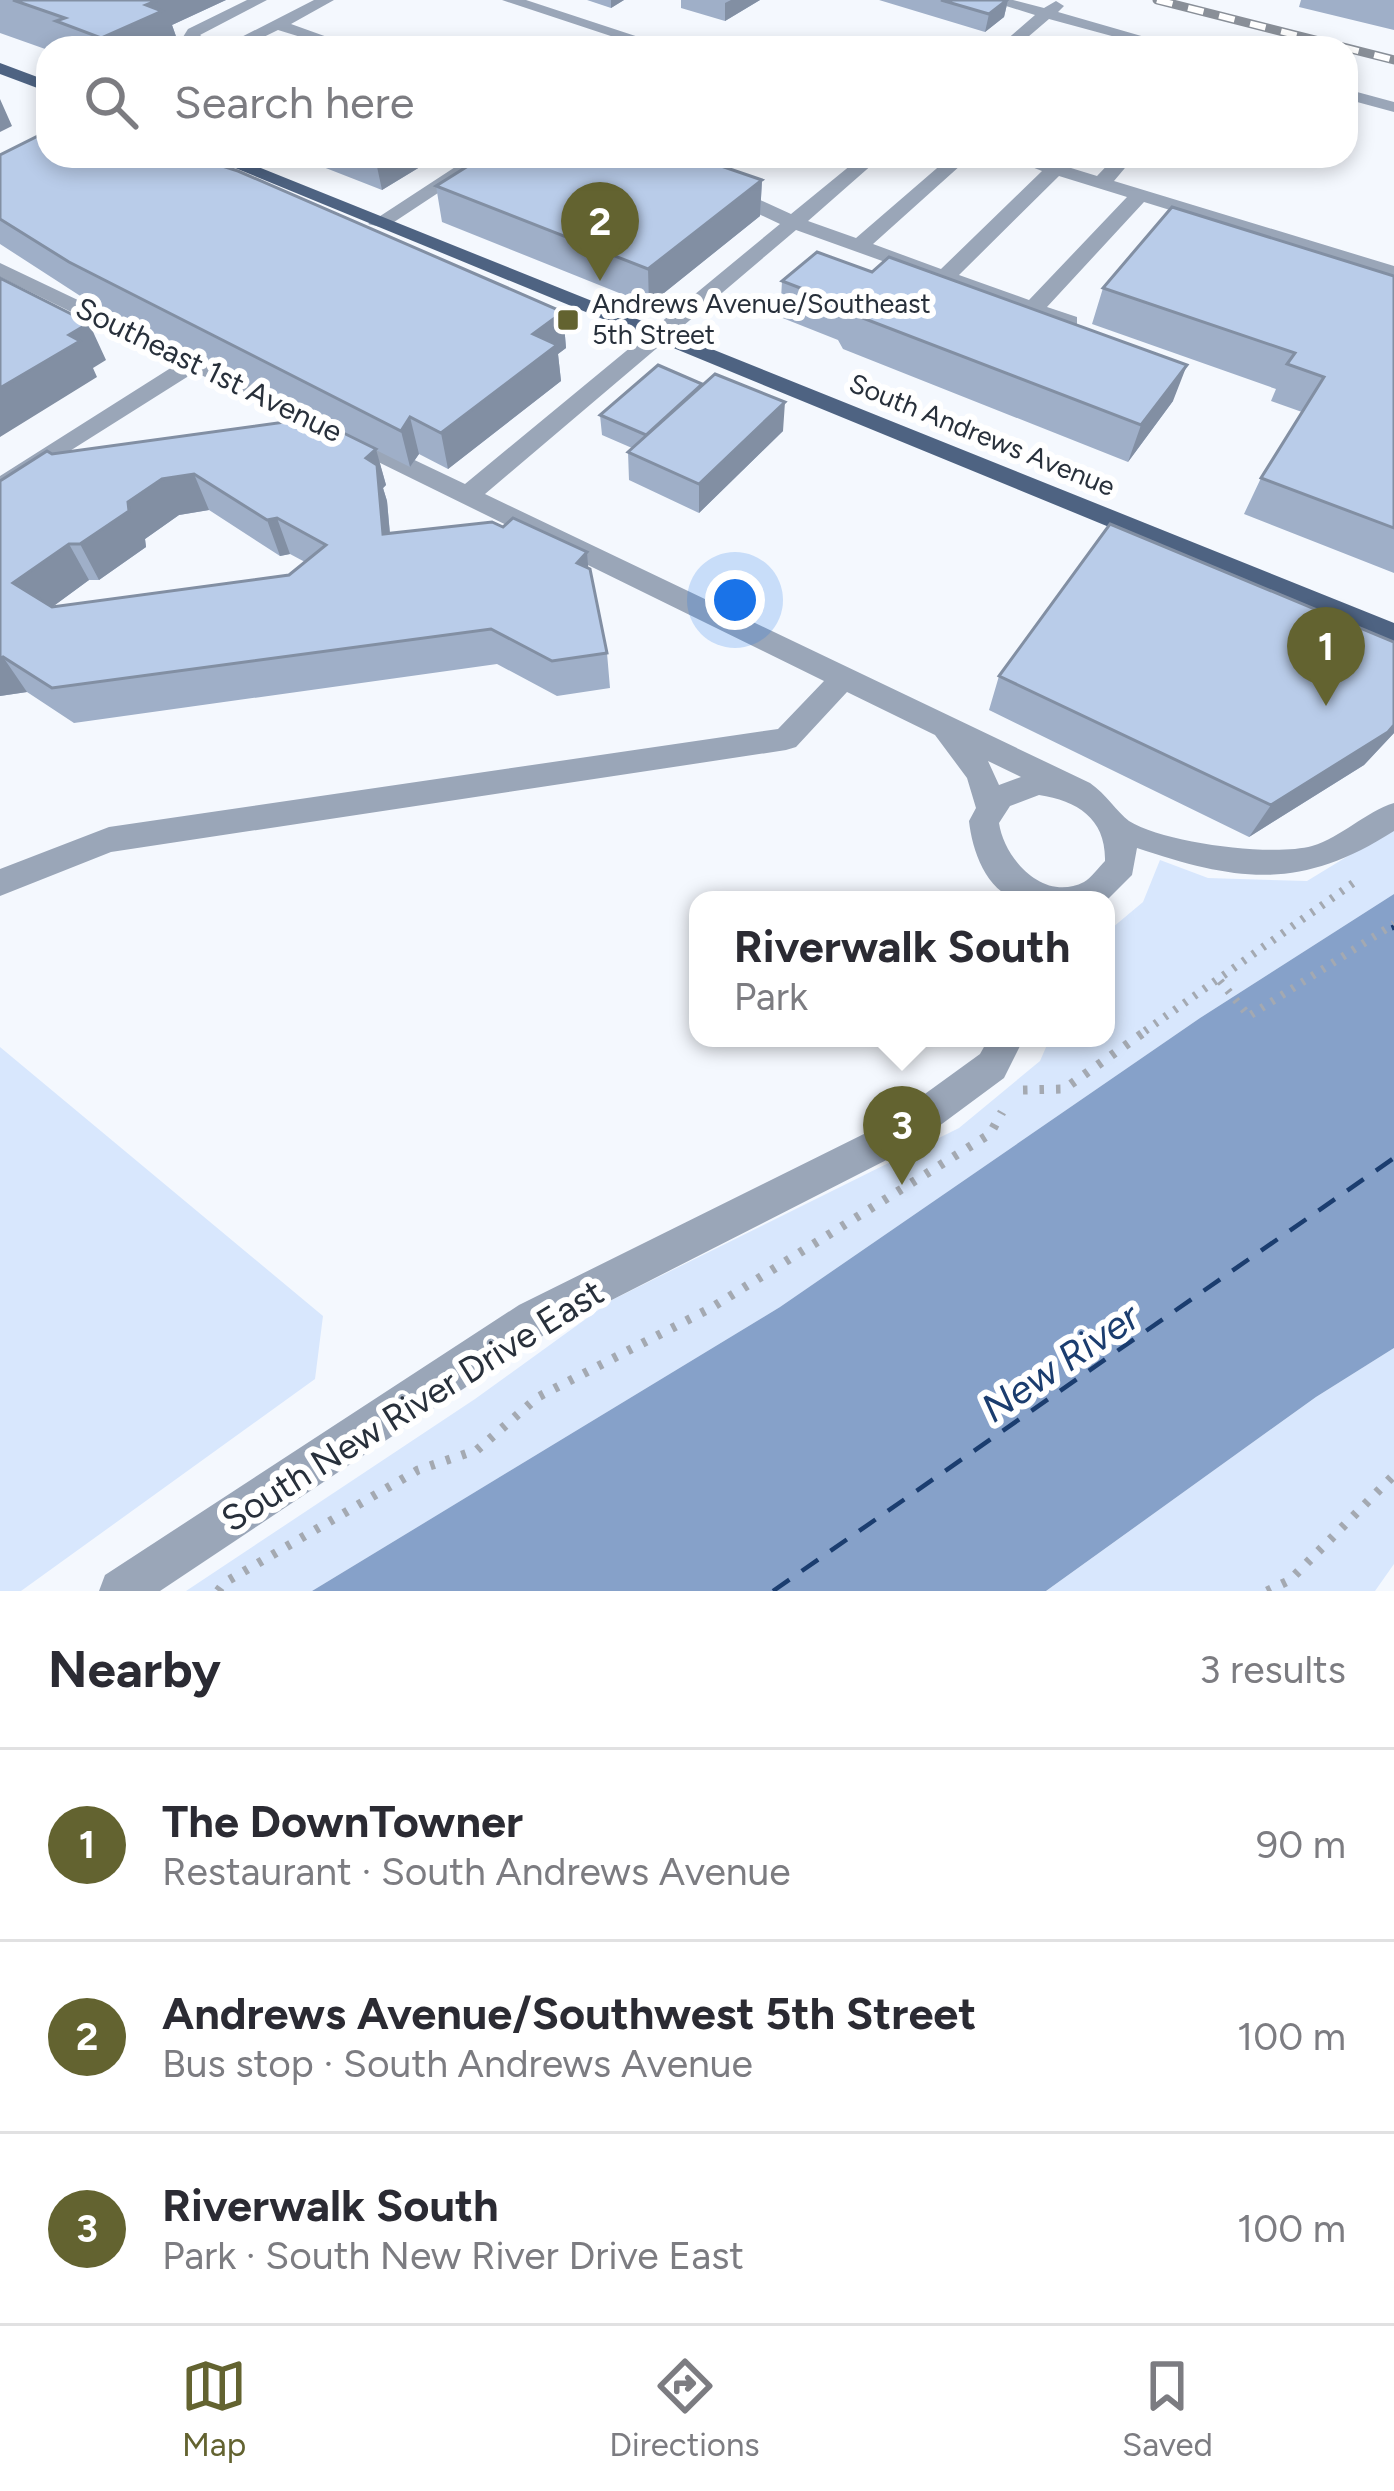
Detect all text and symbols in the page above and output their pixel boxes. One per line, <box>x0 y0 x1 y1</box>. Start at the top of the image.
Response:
search box <box>36 36 1358 168</box>
icon: search <box>78 69 144 135</box>
text: Search here <box>174 75 414 129</box>
pin: 2 <box>561 182 639 281</box>
place label: Andrews Avenue/Southeast 5th Street <box>592 287 931 351</box>
street label: Southeast 1st Avenue <box>70 289 348 450</box>
marker: Andrews Avenue/Southeast 5th Street <box>555 307 581 333</box>
street label: South Andrews Avenue <box>845 366 1120 503</box>
your location <box>705 570 765 630</box>
pin: 1 <box>1287 607 1365 706</box>
popup <box>689 891 1115 1047</box>
text: Riverwalk South <box>734 919 1070 973</box>
text: Park <box>734 973 808 1020</box>
pin: 3 <box>863 1086 941 1185</box>
street label: South New River Drive East <box>213 1270 611 1541</box>
water label: New River <box>973 1292 1149 1432</box>
text: Nearby <box>48 1639 221 1700</box>
text: 3 results <box>1199 1646 1346 1693</box>
text: The DownTowner <box>162 1794 523 1848</box>
text: 1 <box>79 1821 95 1868</box>
text: 90 m <box>1256 1821 1346 1868</box>
text: Restaurant · South Andrews Avenue <box>162 1848 791 1895</box>
text: Andrews Avenue/Southwest 5th Street <box>162 1986 976 2040</box>
text: 2 <box>76 2013 98 2060</box>
text: 100 m <box>1237 2013 1346 2060</box>
text: Bus stop · South Andrews Avenue <box>162 2040 753 2087</box>
text: Riverwalk South <box>162 2178 499 2232</box>
text: 3 <box>76 2205 98 2252</box>
text: 100 m <box>1237 2205 1346 2252</box>
text: Park · South New River Drive East <box>162 2232 744 2279</box>
tab: Map <box>181 2353 247 2464</box>
tab: Directions <box>609 2353 760 2464</box>
tab: Saved <box>1122 2353 1213 2464</box>

